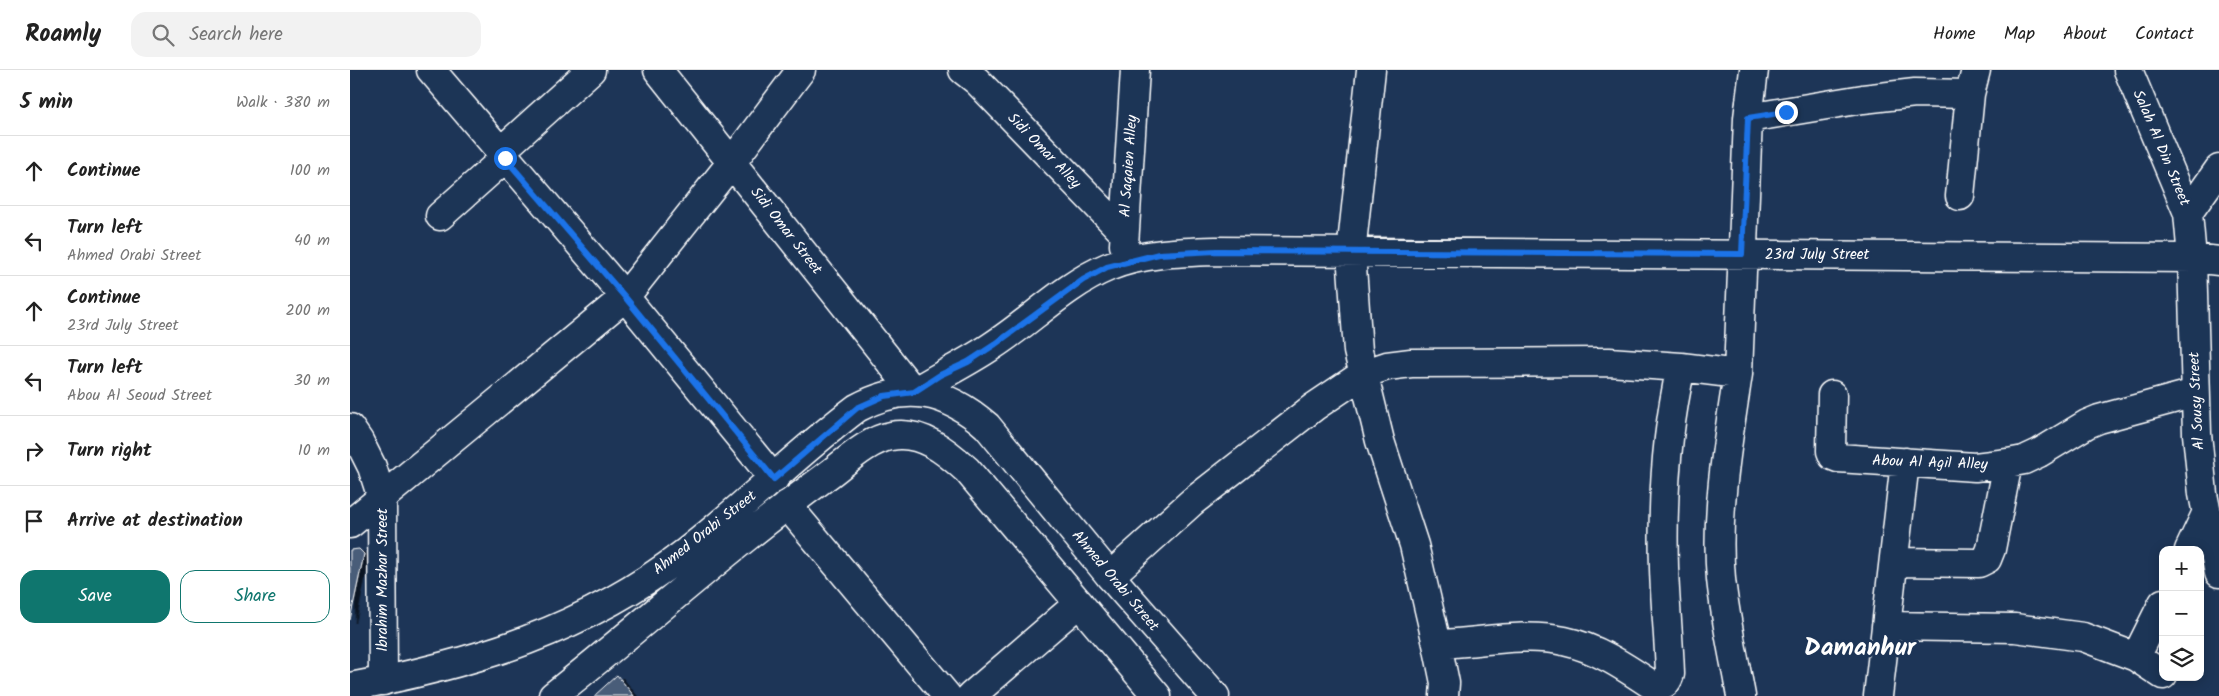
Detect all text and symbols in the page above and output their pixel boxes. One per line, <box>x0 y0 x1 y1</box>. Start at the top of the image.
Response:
search box <box>131 12 481 57</box>
text: Roamly <box>25 15 101 54</box>
text: Search here <box>189 20 283 50</box>
text: Home <box>1933 20 1976 49</box>
text: Map <box>2004 20 2035 49</box>
text: About <box>2063 20 2107 49</box>
text: Contact <box>2135 20 2194 49</box>
icon: search <box>149 21 177 49</box>
text: 5 min <box>20 86 73 119</box>
street label: Salah Al Din Street <box>2126 86 2196 210</box>
text: Walk · 380 m <box>236 90 330 115</box>
route end <box>1775 101 1798 124</box>
street label: Sidi Omar Alley <box>1001 107 1087 195</box>
street label: Al Saqaien Alley <box>1113 113 1145 218</box>
route start <box>494 147 517 170</box>
text: Continue <box>67 156 140 186</box>
icon: ahead <box>20 157 48 185</box>
text: 100 m <box>290 158 330 183</box>
street label: Sidi Omar Street <box>744 182 828 280</box>
text: Turn left <box>67 213 142 243</box>
icon: left <box>20 227 48 255</box>
text: 40 m <box>294 228 330 253</box>
text: Ahmed Orabi Street <box>67 243 201 268</box>
street label: 23rd July Street <box>1765 243 1870 267</box>
text: Continue <box>67 283 140 313</box>
icon: ahead <box>20 297 48 325</box>
text: 200 m <box>286 298 330 323</box>
text: 23rd July Street <box>67 313 179 338</box>
street label: Al Sousy Street <box>2182 351 2212 451</box>
text: Turn left <box>67 353 142 383</box>
icon: left <box>20 367 48 395</box>
text: 30 m <box>294 368 330 393</box>
text: Abou Al Seoud Street <box>67 383 212 408</box>
text: Turn right <box>67 436 152 466</box>
icon: right <box>20 437 48 465</box>
text: 10 m <box>298 438 330 463</box>
street label: Abou Al Agil Alley <box>1872 449 1989 477</box>
street label: Ahmed Orabi Street <box>648 485 762 581</box>
text: Arrive at destination <box>67 506 243 536</box>
icon: arrive <box>20 507 48 535</box>
street label: Ibrahim Mazhar Street <box>371 508 395 652</box>
street label: Ahmed Orabi Street <box>1065 525 1165 637</box>
map controls <box>2159 546 2204 681</box>
button: + <box>2159 546 2204 591</box>
button: Save <box>20 570 170 623</box>
button: Share <box>180 570 330 623</box>
button: − <box>2159 591 2204 636</box>
district label: Damanhur <box>1804 628 1917 668</box>
button: layers <box>2159 636 2204 681</box>

